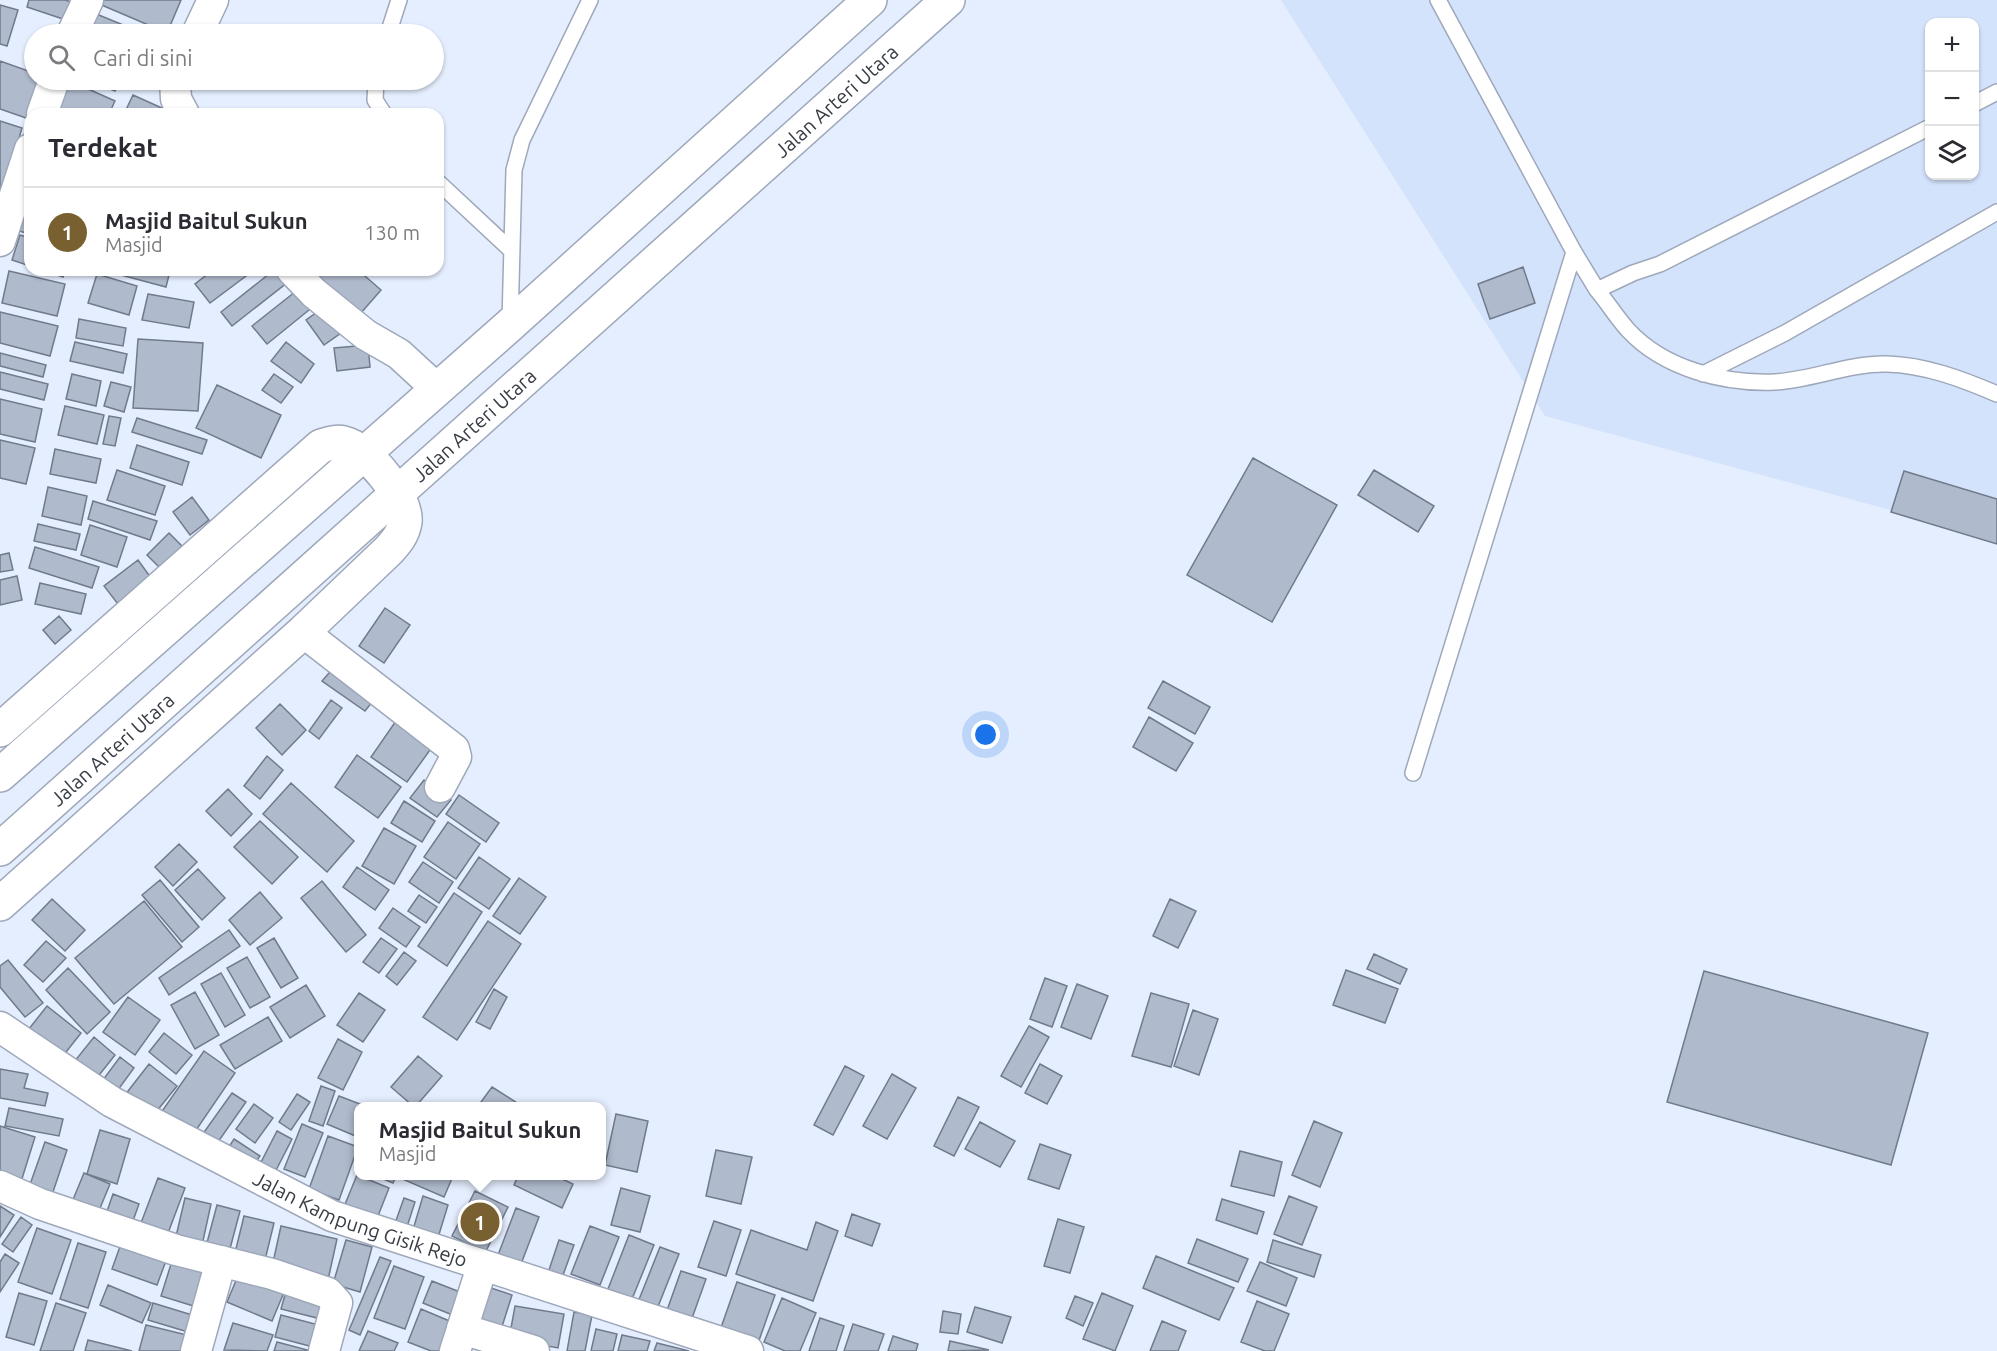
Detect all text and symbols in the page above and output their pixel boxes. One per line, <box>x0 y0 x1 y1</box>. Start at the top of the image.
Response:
map controls <box>1925 18 1979 180</box>
button: + <box>1925 18 1979 72</box>
search box <box>24 24 444 90</box>
street label: Jalan Arteri Utara <box>769 39 902 162</box>
icon: search <box>45 41 78 74</box>
text: Cari di sini <box>93 45 193 70</box>
button: − <box>1925 72 1979 126</box>
button: layers <box>1925 126 1979 180</box>
text: Terdekat <box>48 133 158 162</box>
text: Masjid Baitul Sukun <box>105 208 308 233</box>
text: 1 <box>62 221 73 244</box>
text: 130 m <box>364 221 420 244</box>
text: Masjid <box>105 233 163 256</box>
street label: Jalan Arteri Utara <box>407 363 540 486</box>
street label: Jalan Arteri Utara <box>45 688 178 810</box>
your location <box>971 720 1000 749</box>
popup <box>354 1102 606 1180</box>
text: Masjid Baitul Sukun <box>379 1117 581 1142</box>
text: Masjid <box>379 1142 436 1165</box>
street label: Jalan Kampung Gisik Rejo <box>250 1166 470 1271</box>
pin: 1 <box>460 1200 500 1244</box>

